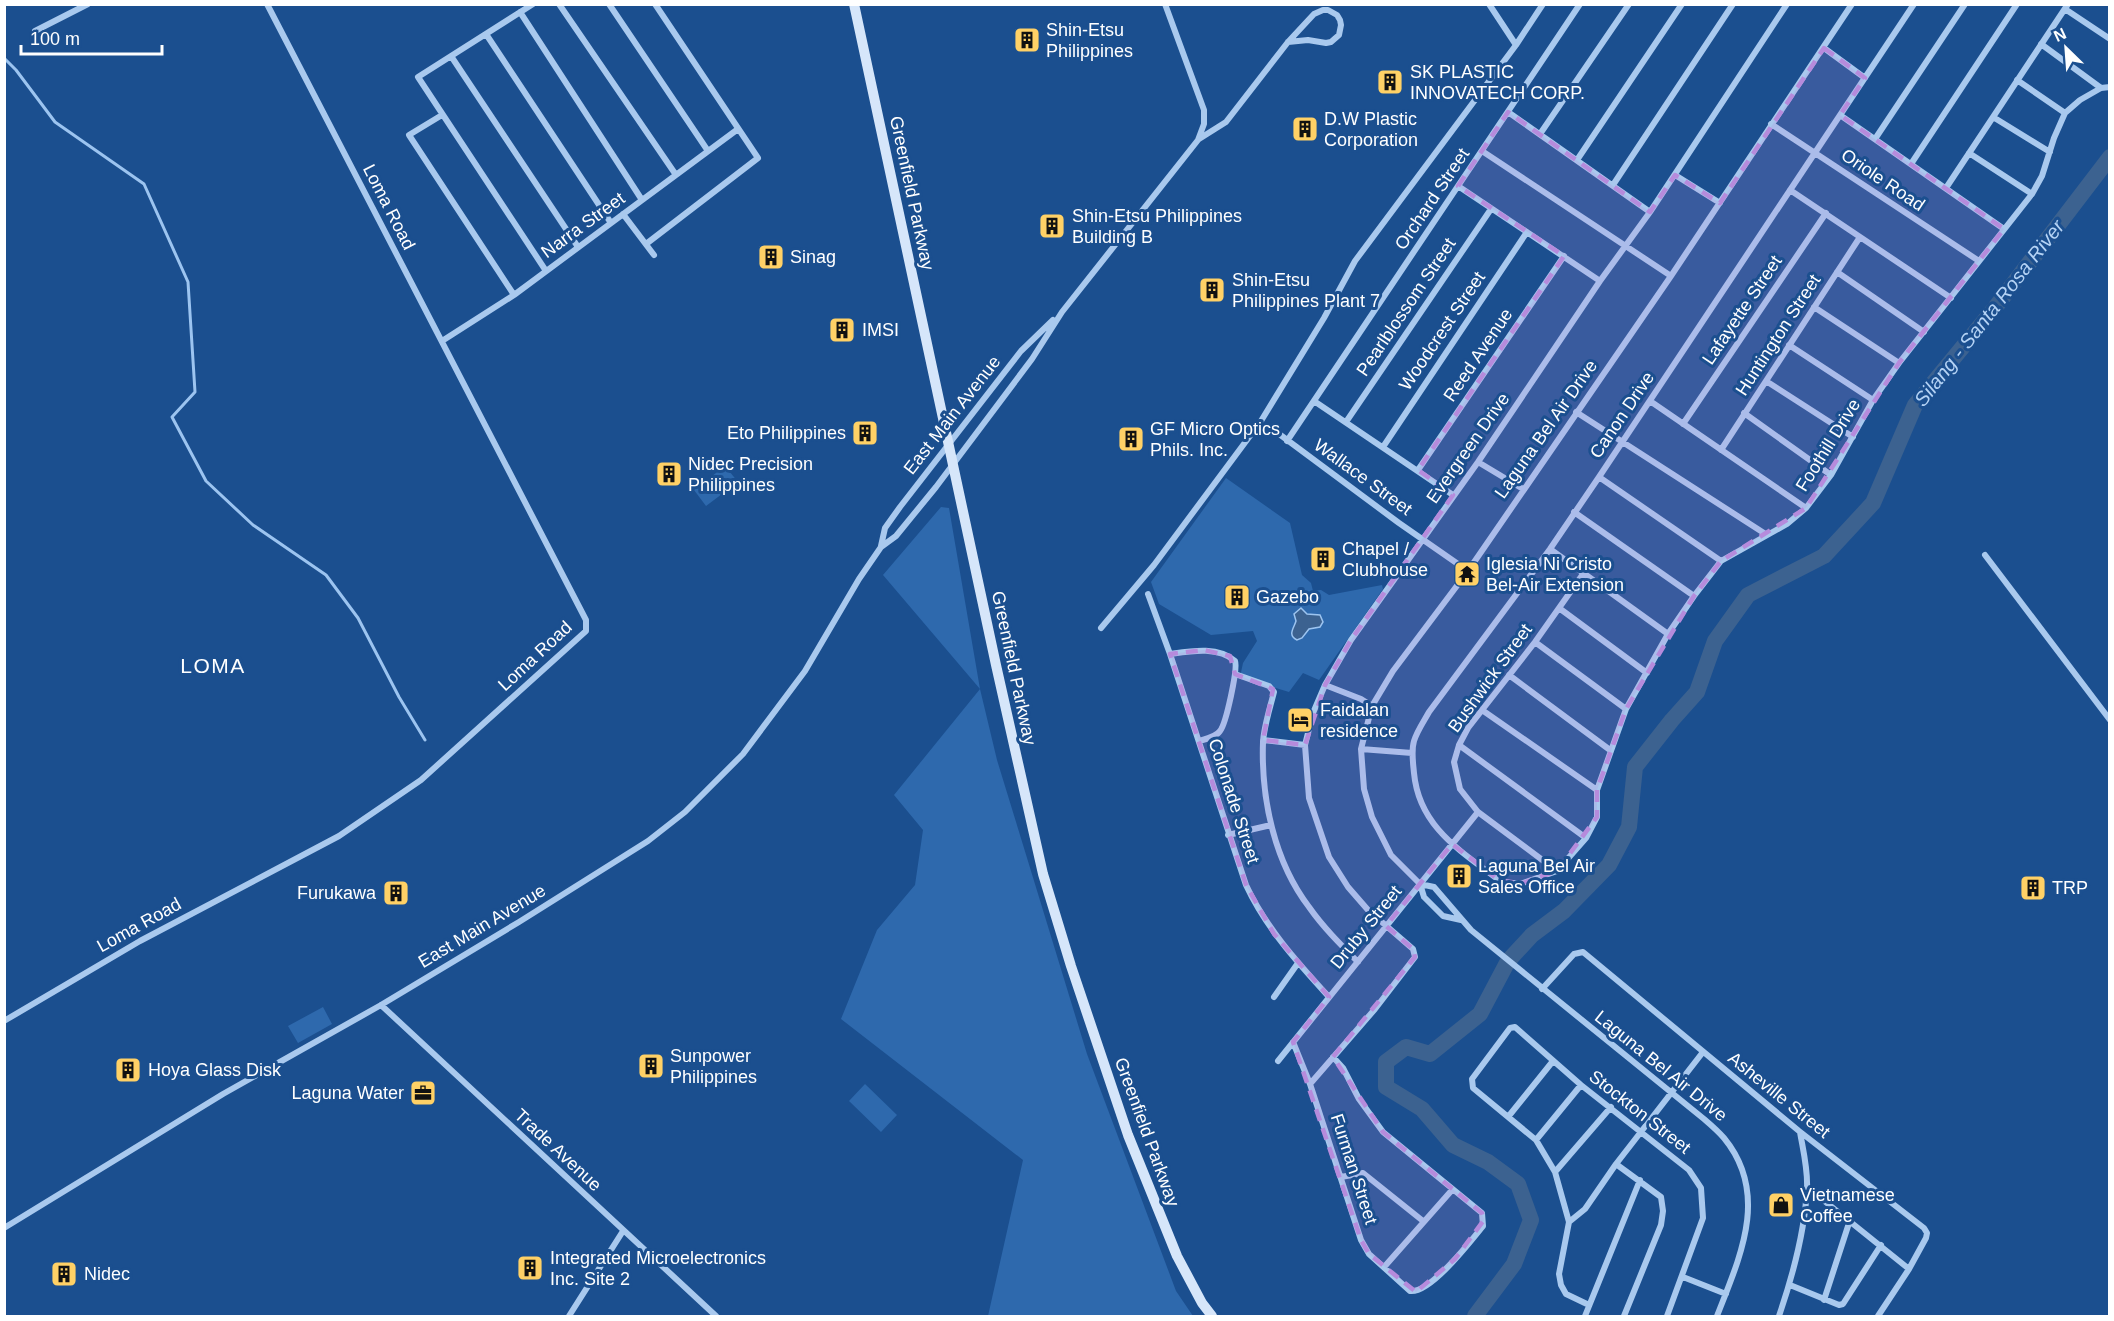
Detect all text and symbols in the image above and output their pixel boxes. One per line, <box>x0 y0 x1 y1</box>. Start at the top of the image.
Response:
scale bar <box>21 18 162 56</box>
north arrow <box>2036 18 2096 78</box>
place label: Shin-Etsu Philippines <box>1046 20 1133 61</box>
building icon: Shin-Etsu Philippines <box>1012 25 1042 55</box>
text: N <box>2051 25 2069 45</box>
text: 100 m <box>30 29 80 49</box>
place label: SK PLASTIC INNOVATECH CORP. <box>1410 62 1585 103</box>
building icon: SK PLASTIC INNOVATECH CORP. <box>1375 67 1405 97</box>
place label: D.W Plastic Corporation <box>1324 109 1418 150</box>
street label: Greenfield Parkway <box>886 114 938 272</box>
building icon: D.W Plastic Corporation <box>1290 114 1320 144</box>
street label: Orchard Street <box>1391 144 1473 254</box>
street label: Oriole Road <box>1838 145 1928 215</box>
street label: Loma Road <box>359 161 419 253</box>
street label: Narra Street <box>537 188 629 262</box>
place label: Shin-Etsu Philippines Building B <box>1072 206 1242 247</box>
building icon: Shin-Etsu Philippines Building B <box>1037 211 1067 241</box>
water label: Silang - Santa Rosa River <box>1909 215 2069 410</box>
street label: Pearlblossom Street <box>1352 234 1460 380</box>
building icon: Sinag <box>756 242 786 272</box>
place label: Sinag <box>790 247 836 267</box>
street label: Lafayette Street <box>1698 252 1786 368</box>
street label: Woodcrest Street <box>1395 268 1489 394</box>
place label: Shin-Etsu Philippines Plant 7 <box>1232 270 1380 311</box>
street label: Huntington Street <box>1731 271 1825 399</box>
building icon: Shin-Etsu Philippines Plant 7 <box>1197 275 1227 305</box>
street label: Reed Avenue <box>1440 305 1516 405</box>
building icon: IMSI <box>827 315 857 345</box>
place label: IMSI <box>862 320 899 340</box>
street label: East Main Avenue <box>900 352 1004 478</box>
street label: Laguna Bel Air Drive <box>1491 356 1601 502</box>
street label: Canon Drive <box>1586 368 1658 462</box>
street label: Evergreen Drive <box>1423 389 1513 507</box>
street label: Foothill Drive <box>1792 395 1864 495</box>
building icon: Eto Philippines <box>850 418 880 448</box>
place label: GF Micro Optics Phils. Inc. <box>1150 419 1280 460</box>
place label: Eto Philippines <box>727 423 846 443</box>
building icon: GF Micro Optics Phils. Inc. <box>1116 424 1146 454</box>
street label: Wallace Street <box>1310 435 1416 519</box>
place label: Nidec Precision Philippines <box>688 454 813 495</box>
building icon: Nidec Precision Philippines <box>654 459 684 489</box>
place label: Chapel / Clubhouse <box>1342 539 1428 580</box>
building icon: Chapel / Clubhouse <box>1308 544 1338 574</box>
place label: Iglesia Ni Cristo Bel-Air Extension <box>1486 554 1624 595</box>
temple icon: Iglesia Ni Cristo Bel-Air Extension <box>1452 559 1482 589</box>
building icon: Gazebo <box>1222 582 1252 612</box>
place label: Gazebo <box>1256 587 1319 607</box>
street label: Greenfield Parkway <box>988 589 1040 747</box>
street label: Loma Road <box>494 617 576 695</box>
street label: Bushwick Street <box>1444 620 1536 736</box>
district label: LOMA <box>180 654 246 677</box>
place label: Faidalan residence <box>1320 700 1398 741</box>
hotel icon: Faidalan residence <box>1285 705 1315 735</box>
street label: Colonade Street <box>1204 736 1264 866</box>
place label: Laguna Bel Air Sales Office <box>1478 856 1595 897</box>
building icon: Laguna Bel Air Sales Office <box>1444 861 1474 891</box>
building icon: TRP <box>2018 873 2048 903</box>
building icon: Furukawa <box>381 878 411 908</box>
place label: TRP <box>2052 878 2088 898</box>
street label: East Main Avenue <box>415 880 549 972</box>
street label: Druby Street <box>1326 881 1406 973</box>
place label: Furukawa <box>297 883 377 903</box>
street label: Loma Road <box>93 894 185 956</box>
street label: Laguna Bel Air Drive <box>1591 1007 1731 1125</box>
place label: Sunpower Philippines <box>670 1046 757 1087</box>
street label: Asheville Street <box>1724 1048 1834 1142</box>
building icon: Sunpower Philippines <box>636 1051 666 1081</box>
building icon: Hoya Glass Disk <box>113 1055 143 1085</box>
street label: Greenfield Parkway <box>1111 1055 1183 1209</box>
place label: Hoya Glass Disk <box>148 1060 282 1080</box>
street label: Stockton Street <box>1585 1066 1695 1158</box>
office icon: Laguna Water <box>408 1078 438 1108</box>
place label: Laguna Water <box>292 1083 404 1103</box>
street label: Trade Avenue <box>511 1105 605 1195</box>
street label: Furman Street <box>1327 1111 1381 1227</box>
place label: Vietnamese Coffee <box>1800 1185 1895 1226</box>
shop icon: Vietnamese Coffee <box>1766 1190 1796 1220</box>
place label: Integrated Microelectronics Inc. Site 2 <box>550 1248 766 1289</box>
building icon: Integrated Microelectronics Inc. Site 2 <box>515 1253 545 1283</box>
building icon: Nidec <box>49 1259 79 1289</box>
place label: Nidec <box>84 1264 130 1284</box>

